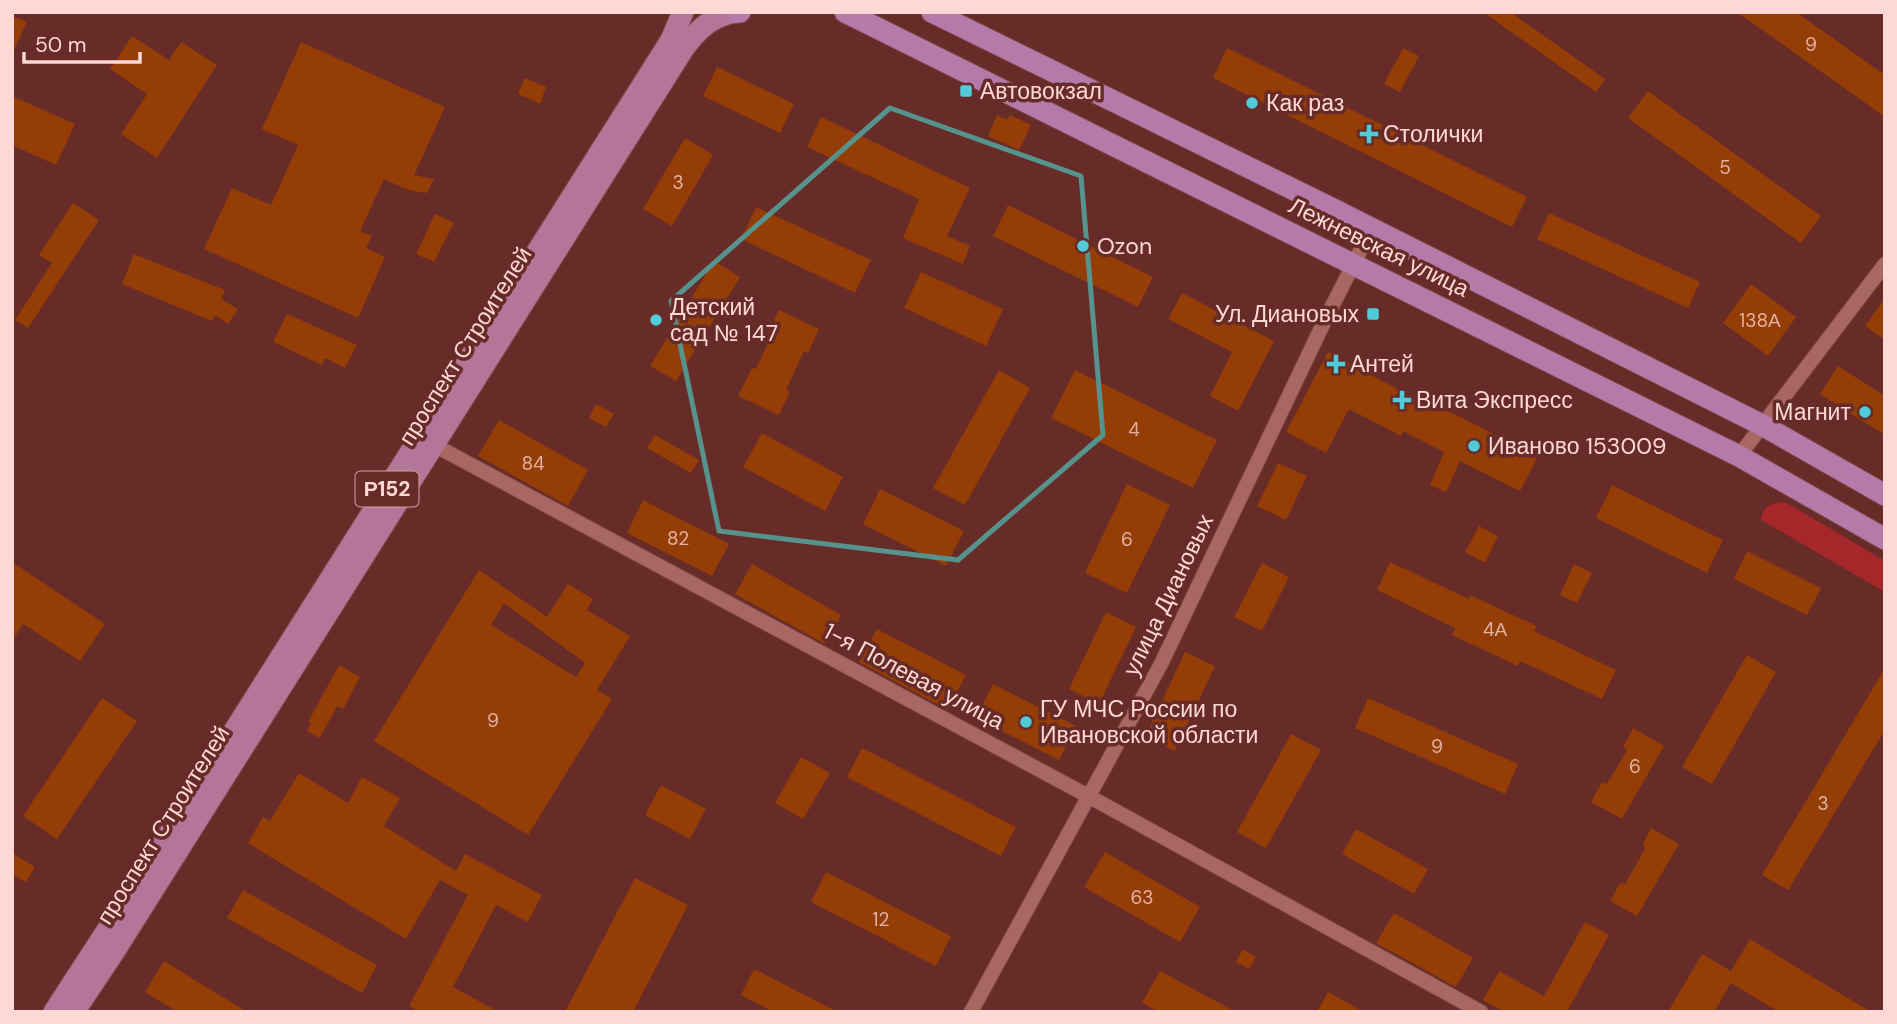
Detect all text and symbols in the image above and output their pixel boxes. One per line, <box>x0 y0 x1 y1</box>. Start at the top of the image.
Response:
scale bar <box>24 21 140 65</box>
text: 50 m <box>35 31 86 59</box>
house number: 9 <box>1805 32 1817 57</box>
place label: Автовокзал <box>980 76 1102 106</box>
marker: Автовокзал <box>958 83 974 99</box>
place label: Как раз <box>1266 88 1344 118</box>
marker: Как раз <box>1244 95 1260 111</box>
place label: Столички <box>1383 119 1483 149</box>
marker: Столички <box>1361 126 1377 142</box>
house number: 5 <box>1719 155 1731 180</box>
house number: 3 <box>672 170 684 195</box>
street label: Лежневская улица <box>1284 190 1474 304</box>
place label: Ozon <box>1097 231 1152 261</box>
marker: Ozon <box>1075 238 1091 254</box>
street label: проспект Строителей <box>392 241 538 451</box>
place label: Детский сад № 147 <box>670 292 778 348</box>
place label: Ул. Диановых <box>1215 299 1359 329</box>
marker: Ул. Диановых <box>1365 306 1381 322</box>
house number: 138А <box>1739 308 1781 333</box>
marker: Детский сад № 147 <box>648 312 664 328</box>
place label: Антей <box>1350 349 1414 379</box>
marker: Антей <box>1328 356 1344 372</box>
place label: Вита Экспресс <box>1416 385 1573 415</box>
marker: Вита Экспресс <box>1394 392 1410 408</box>
place label: Магнит <box>1774 397 1851 427</box>
marker: Магнит <box>1857 404 1873 420</box>
house number: 4 <box>1128 417 1140 442</box>
place label: Иваново 153009 <box>1488 431 1666 461</box>
marker: Иваново 153009 <box>1466 438 1482 454</box>
house number: 84 <box>521 451 545 476</box>
road number: Р152 <box>356 472 418 506</box>
street label: улица Диановых <box>1116 509 1220 681</box>
house number: 82 <box>667 526 689 551</box>
house number: 6 <box>1121 527 1133 552</box>
street label: 1-я Полевая улица <box>819 616 1009 736</box>
house number: 4А <box>1483 617 1507 642</box>
place label: ГУ МЧС России по Ивановской области <box>1040 694 1258 750</box>
house number: 9 <box>487 708 499 733</box>
marker: ГУ МЧС России по Ивановской области <box>1018 714 1034 730</box>
street label: проспект Строителей <box>90 720 236 930</box>
house number: 9 <box>1431 734 1443 759</box>
house number: 6 <box>1629 754 1641 779</box>
house number: 3 <box>1817 791 1829 816</box>
house number: 63 <box>1130 885 1154 910</box>
house number: 12 <box>873 907 889 932</box>

